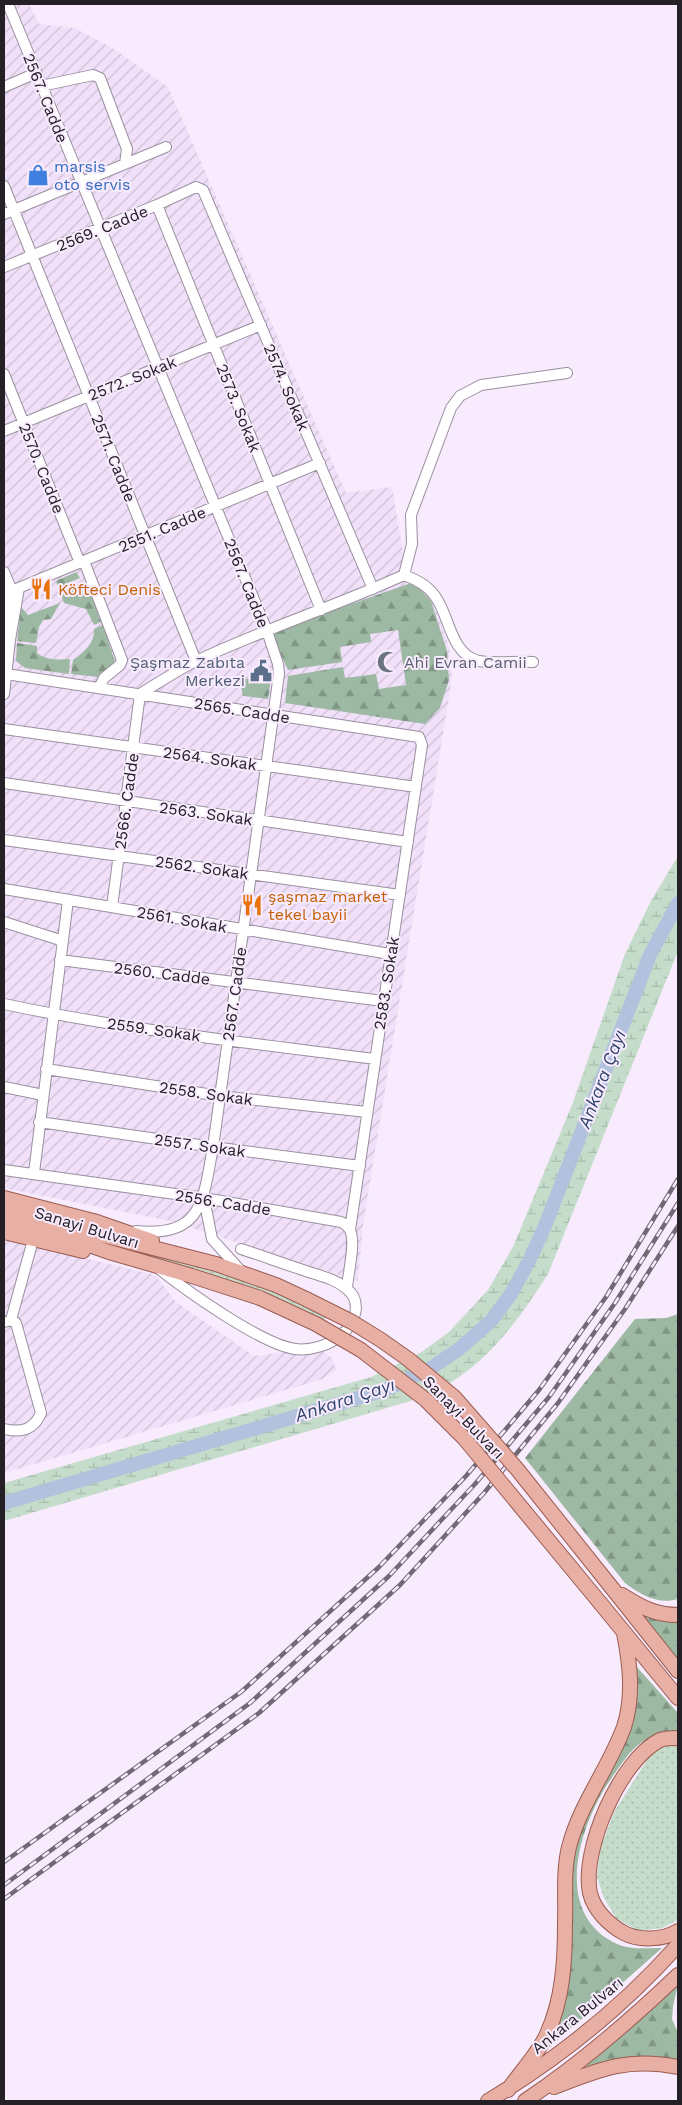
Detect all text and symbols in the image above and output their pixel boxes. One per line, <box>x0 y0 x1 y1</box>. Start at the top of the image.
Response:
street label: 2567. Cadde <box>19 51 72 146</box>
place label: marsis oto servis <box>54 157 130 194</box>
shop icon: marsis oto servis <box>25 162 51 188</box>
street label: 2569. Cadde <box>54 201 151 255</box>
street label: 2574. Sokak <box>260 341 313 434</box>
street label: 2572. Sokak <box>85 352 179 405</box>
street label: 2573. Sokak <box>212 361 265 455</box>
street label: 2571. Cadde <box>87 412 140 505</box>
street label: 2570. Cadde <box>15 420 68 516</box>
street label: 2551. Cadde <box>116 503 209 556</box>
street label: 2567. Cadde <box>220 536 273 631</box>
restaurant icon: Köfteci Denis <box>28 576 54 602</box>
place label: Köfteci Denis <box>58 580 161 599</box>
mosque icon: Ahi Evran Camii <box>375 649 401 675</box>
place label: Şaşmaz Zabıta Merkezi <box>130 653 245 690</box>
place label: Ahi Evran Camii <box>404 653 527 672</box>
public building icon: Şaşmaz Zabıta Merkezi <box>248 658 274 684</box>
street label: 2565. Cadde <box>193 694 291 727</box>
street label: 2564. Sokak <box>162 743 258 774</box>
street label: 2566. Cadde <box>110 752 143 850</box>
street label: 2563. Sokak <box>158 798 254 829</box>
street label: 2562. Sokak <box>154 852 250 883</box>
place label: şaşmaz market tekel bayii <box>268 887 388 924</box>
restaurant icon: şaşmaz market tekel bayii <box>239 892 265 918</box>
street label: 2561. Sokak <box>135 902 228 937</box>
street label: 2583. Sokak <box>370 935 403 1031</box>
street label: 2567. Cadde <box>218 946 250 1042</box>
street label: 2560. Cadde <box>113 958 211 989</box>
street label: 2559. Sokak <box>106 1014 202 1045</box>
water label: Ankara Çayı <box>573 1026 630 1132</box>
street label: 2558. Sokak <box>158 1078 254 1109</box>
street label: 2557. Sokak <box>153 1130 247 1161</box>
street label: 2556. Cadde <box>174 1186 272 1219</box>
street label: Sanayi Bulvarı <box>32 1203 141 1252</box>
street label: Sanayi Bulvarı <box>419 1372 508 1463</box>
water label: Ankara Çayı <box>291 1373 398 1426</box>
street label: Ankara Bulvarı <box>528 1973 627 2058</box>

